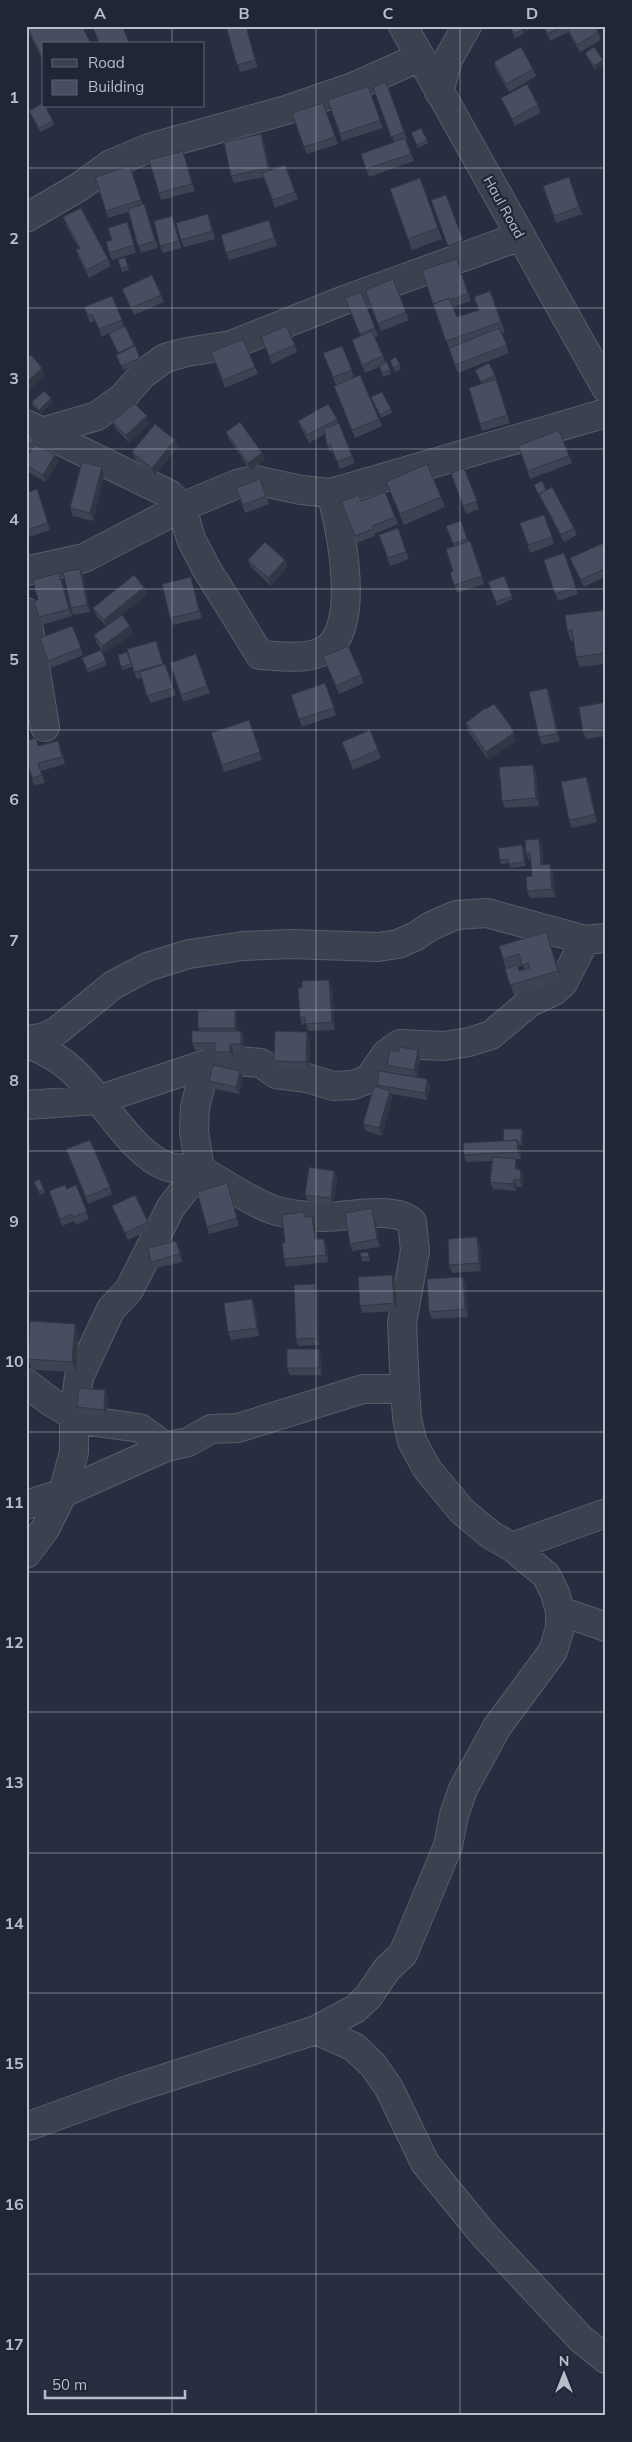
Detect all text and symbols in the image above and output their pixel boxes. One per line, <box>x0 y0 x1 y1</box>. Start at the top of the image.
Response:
text: A <box>94 3 106 23</box>
text: B <box>238 3 250 23</box>
text: C <box>383 3 394 23</box>
text: D <box>526 3 538 23</box>
legend <box>42 42 205 108</box>
text: Road <box>88 53 125 72</box>
text: Building <box>88 77 144 96</box>
text: 1 <box>9 87 19 107</box>
street label: Haul Road <box>480 173 528 241</box>
text: 2 <box>9 228 19 248</box>
text: 3 <box>9 368 19 388</box>
text: 4 <box>9 509 19 529</box>
text: 5 <box>9 649 19 669</box>
text: 6 <box>9 789 19 809</box>
text: 7 <box>9 930 19 950</box>
text: 8 <box>9 1070 19 1090</box>
text: 9 <box>9 1211 19 1231</box>
text: 10 <box>4 1351 24 1371</box>
text: 11 <box>4 1492 24 1512</box>
text: 12 <box>4 1632 24 1652</box>
text: 13 <box>4 1772 24 1792</box>
text: 14 <box>4 1913 24 1933</box>
text: 15 <box>4 2053 24 2073</box>
text: 16 <box>4 2194 24 2214</box>
text: 17 <box>4 2334 24 2354</box>
north arrow <box>540 2350 590 2400</box>
text: N <box>559 2352 569 2370</box>
scale bar <box>45 2367 185 2399</box>
text: 50 m <box>52 2375 87 2394</box>

